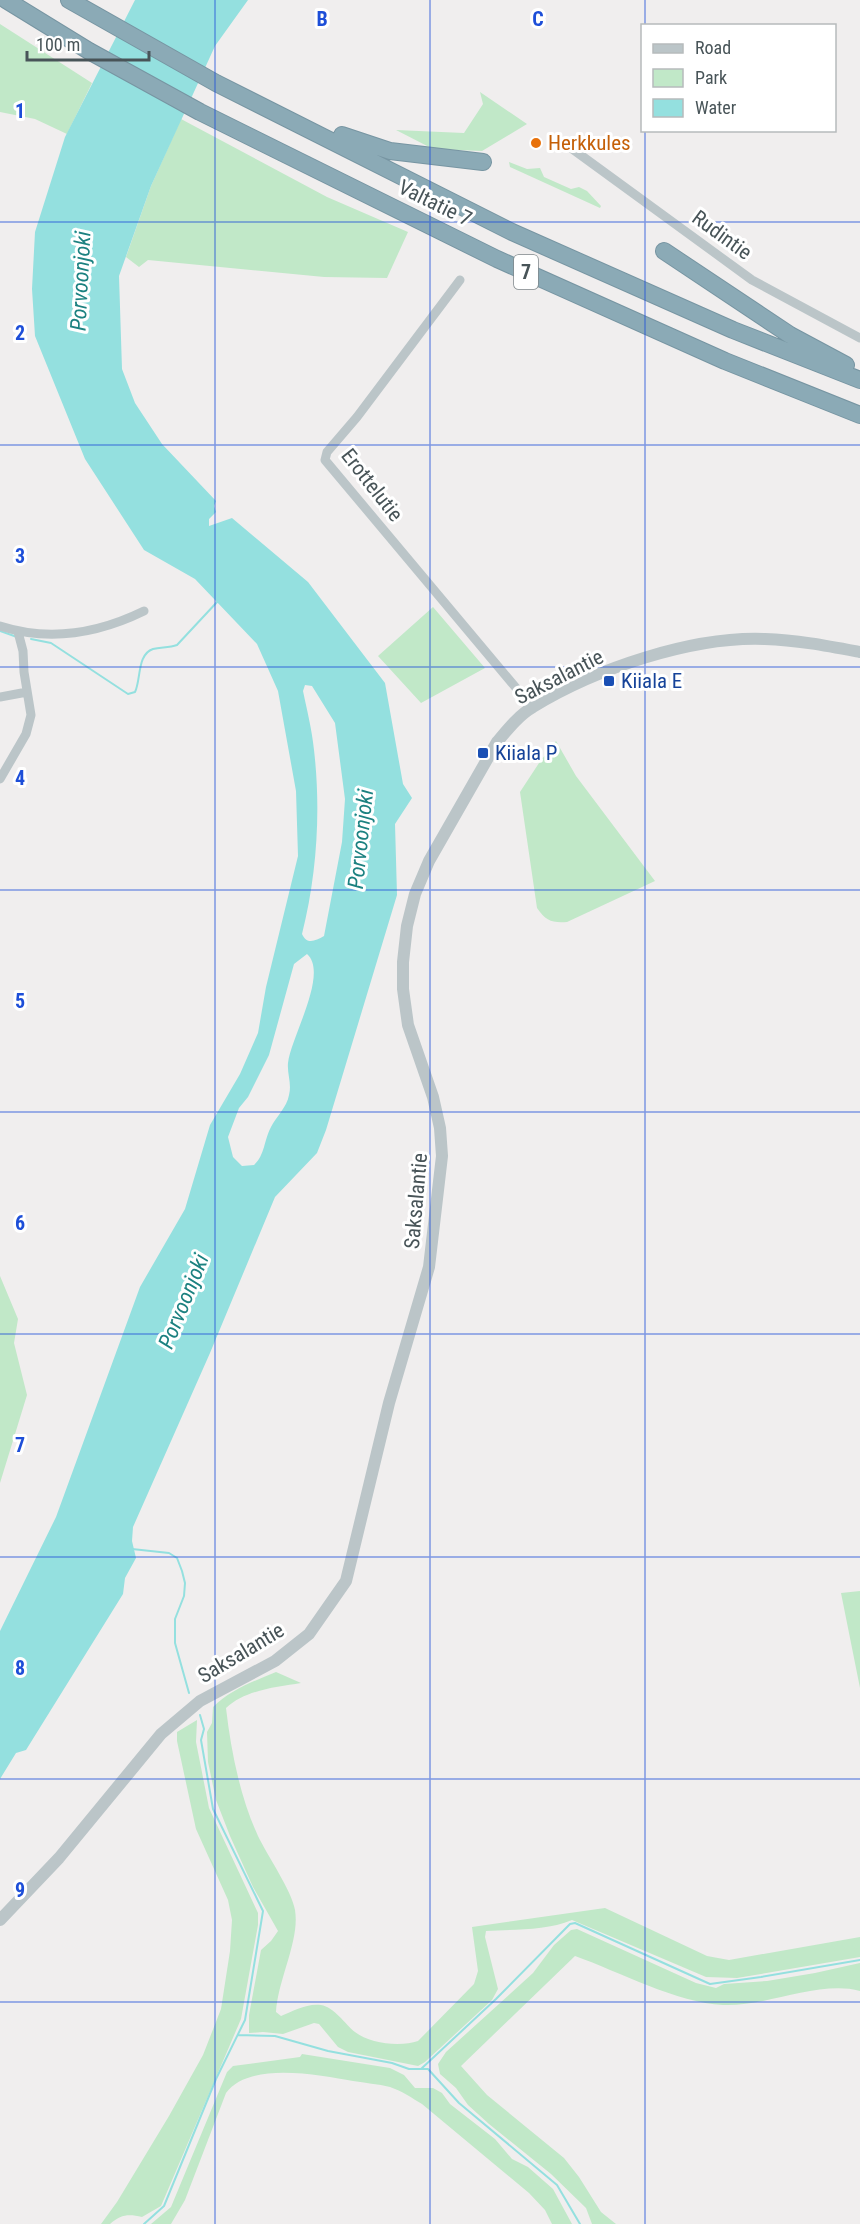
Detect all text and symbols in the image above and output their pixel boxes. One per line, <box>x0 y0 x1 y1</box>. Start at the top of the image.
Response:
text: B <box>316 7 328 31</box>
text: C <box>532 7 544 31</box>
scale bar <box>27 24 148 62</box>
legend <box>641 24 836 132</box>
text: 100 m <box>36 34 80 55</box>
text: Road <box>695 37 731 58</box>
text: Park <box>695 67 727 88</box>
text: Water <box>695 97 737 118</box>
text: 1 <box>15 99 25 123</box>
place label: Herkkules <box>548 131 631 155</box>
marker: Herkkules <box>529 136 543 150</box>
street label: Valtatie 7 <box>394 175 476 231</box>
street label: Rudintie <box>688 205 757 265</box>
water label: Porvoonjoki <box>65 230 96 332</box>
road number: 7 <box>514 255 538 289</box>
text: 2 <box>15 321 25 345</box>
street label: Erottelutie <box>336 444 408 526</box>
text: 3 <box>15 544 25 568</box>
street label: Saksalantie <box>511 644 607 709</box>
place label: Kiiala E <box>621 669 682 693</box>
marker: Kiiala E <box>602 674 616 688</box>
place label: Kiiala P <box>495 741 558 765</box>
marker: Kiiala P <box>476 746 490 760</box>
text: 4 <box>15 766 25 790</box>
water label: Porvoonjoki <box>343 788 378 890</box>
text: 5 <box>15 989 25 1013</box>
street label: Saksalantie <box>400 1152 432 1250</box>
text: 6 <box>15 1211 25 1235</box>
water label: Porvoonjoki <box>153 1250 214 1352</box>
text: 7 <box>15 1433 25 1457</box>
street label: Saksalantie <box>194 1618 288 1688</box>
text: 8 <box>15 1656 25 1680</box>
text: 9 <box>15 1878 25 1902</box>

